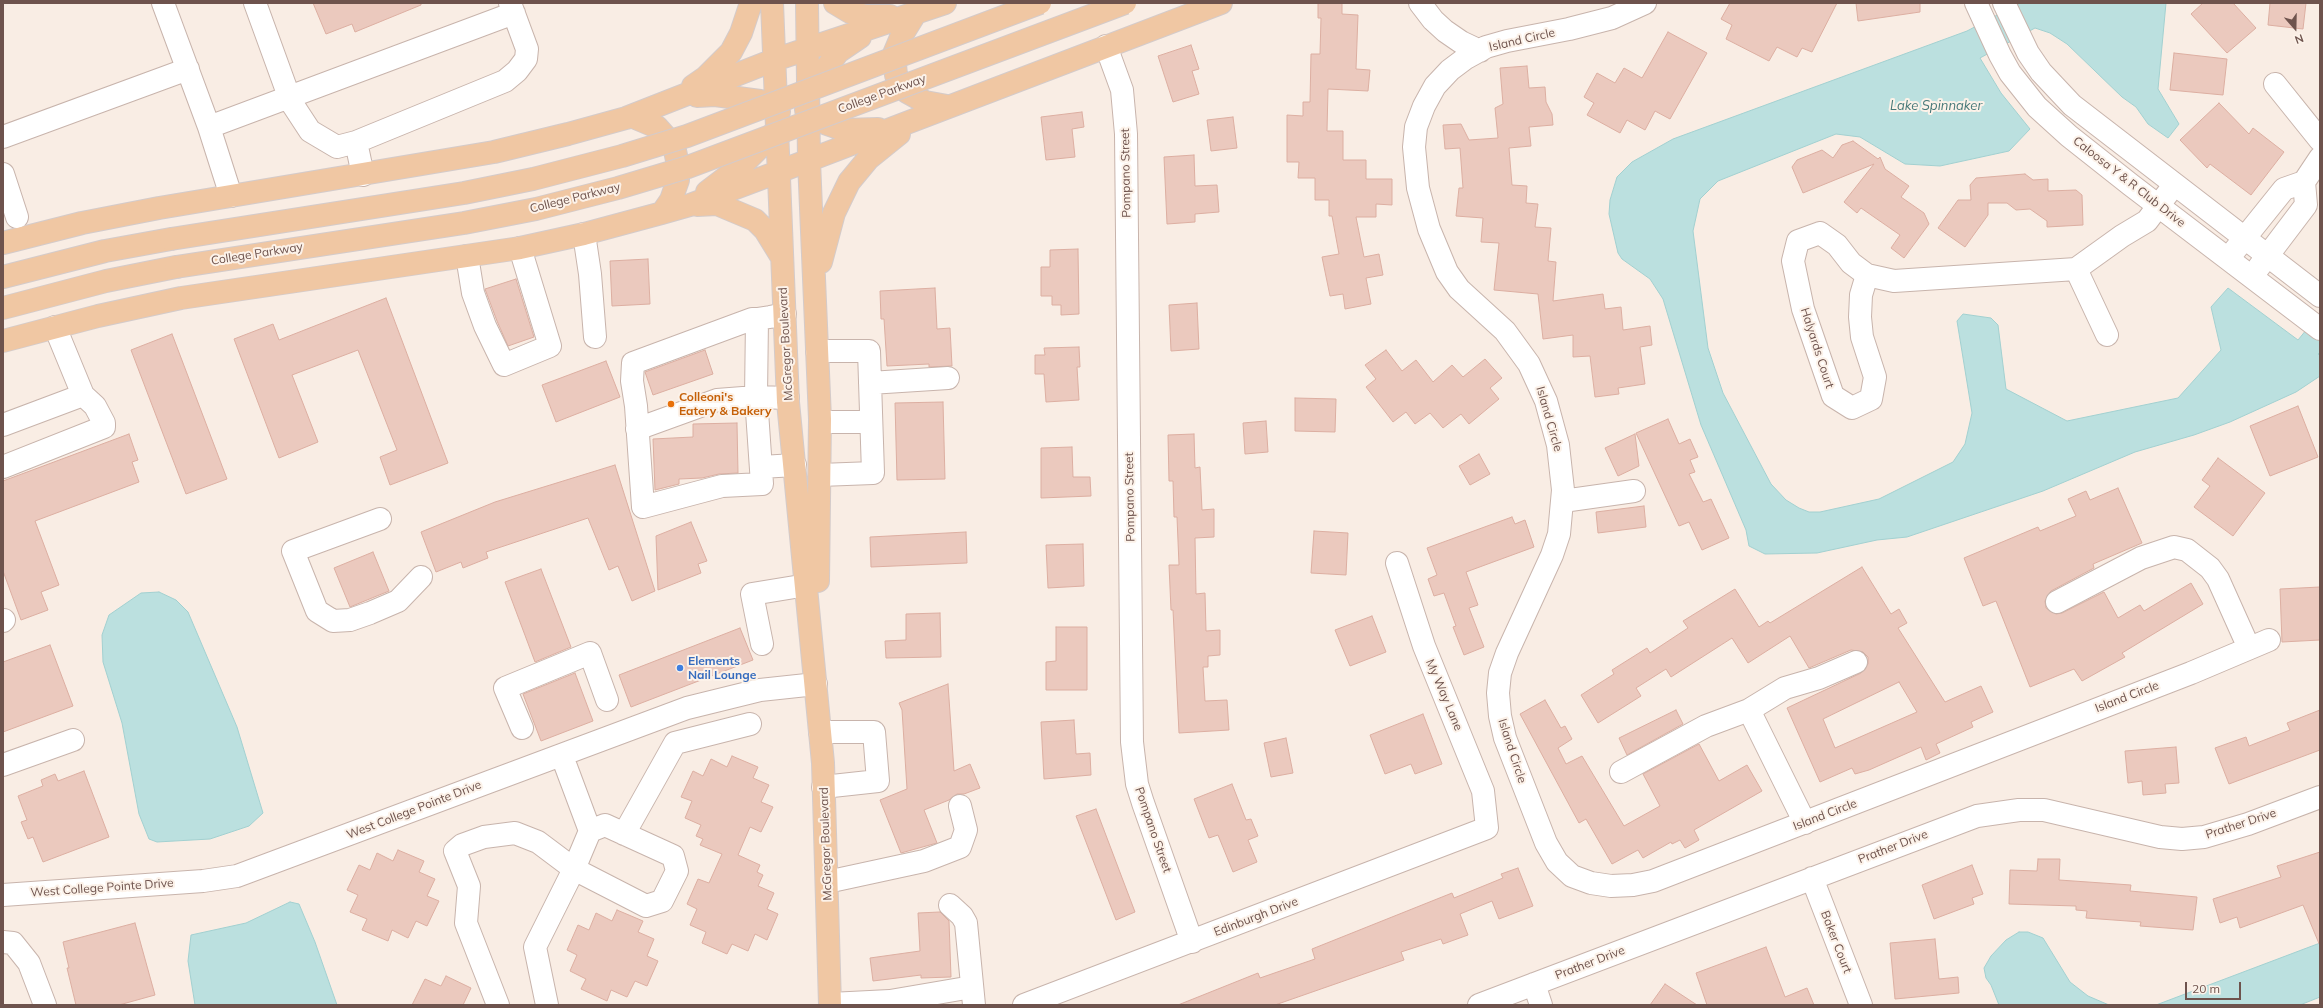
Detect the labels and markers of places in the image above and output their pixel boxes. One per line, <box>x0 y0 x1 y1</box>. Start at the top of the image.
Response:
place label: Colleoni's Eatery & Bakery <box>679 390 771 418</box>
marker: Colleoni's Eatery & Bakery <box>666 399 676 409</box>
place label: Elements Nail Lounge <box>688 654 756 682</box>
marker: Elements Nail Lounge <box>675 663 685 673</box>

